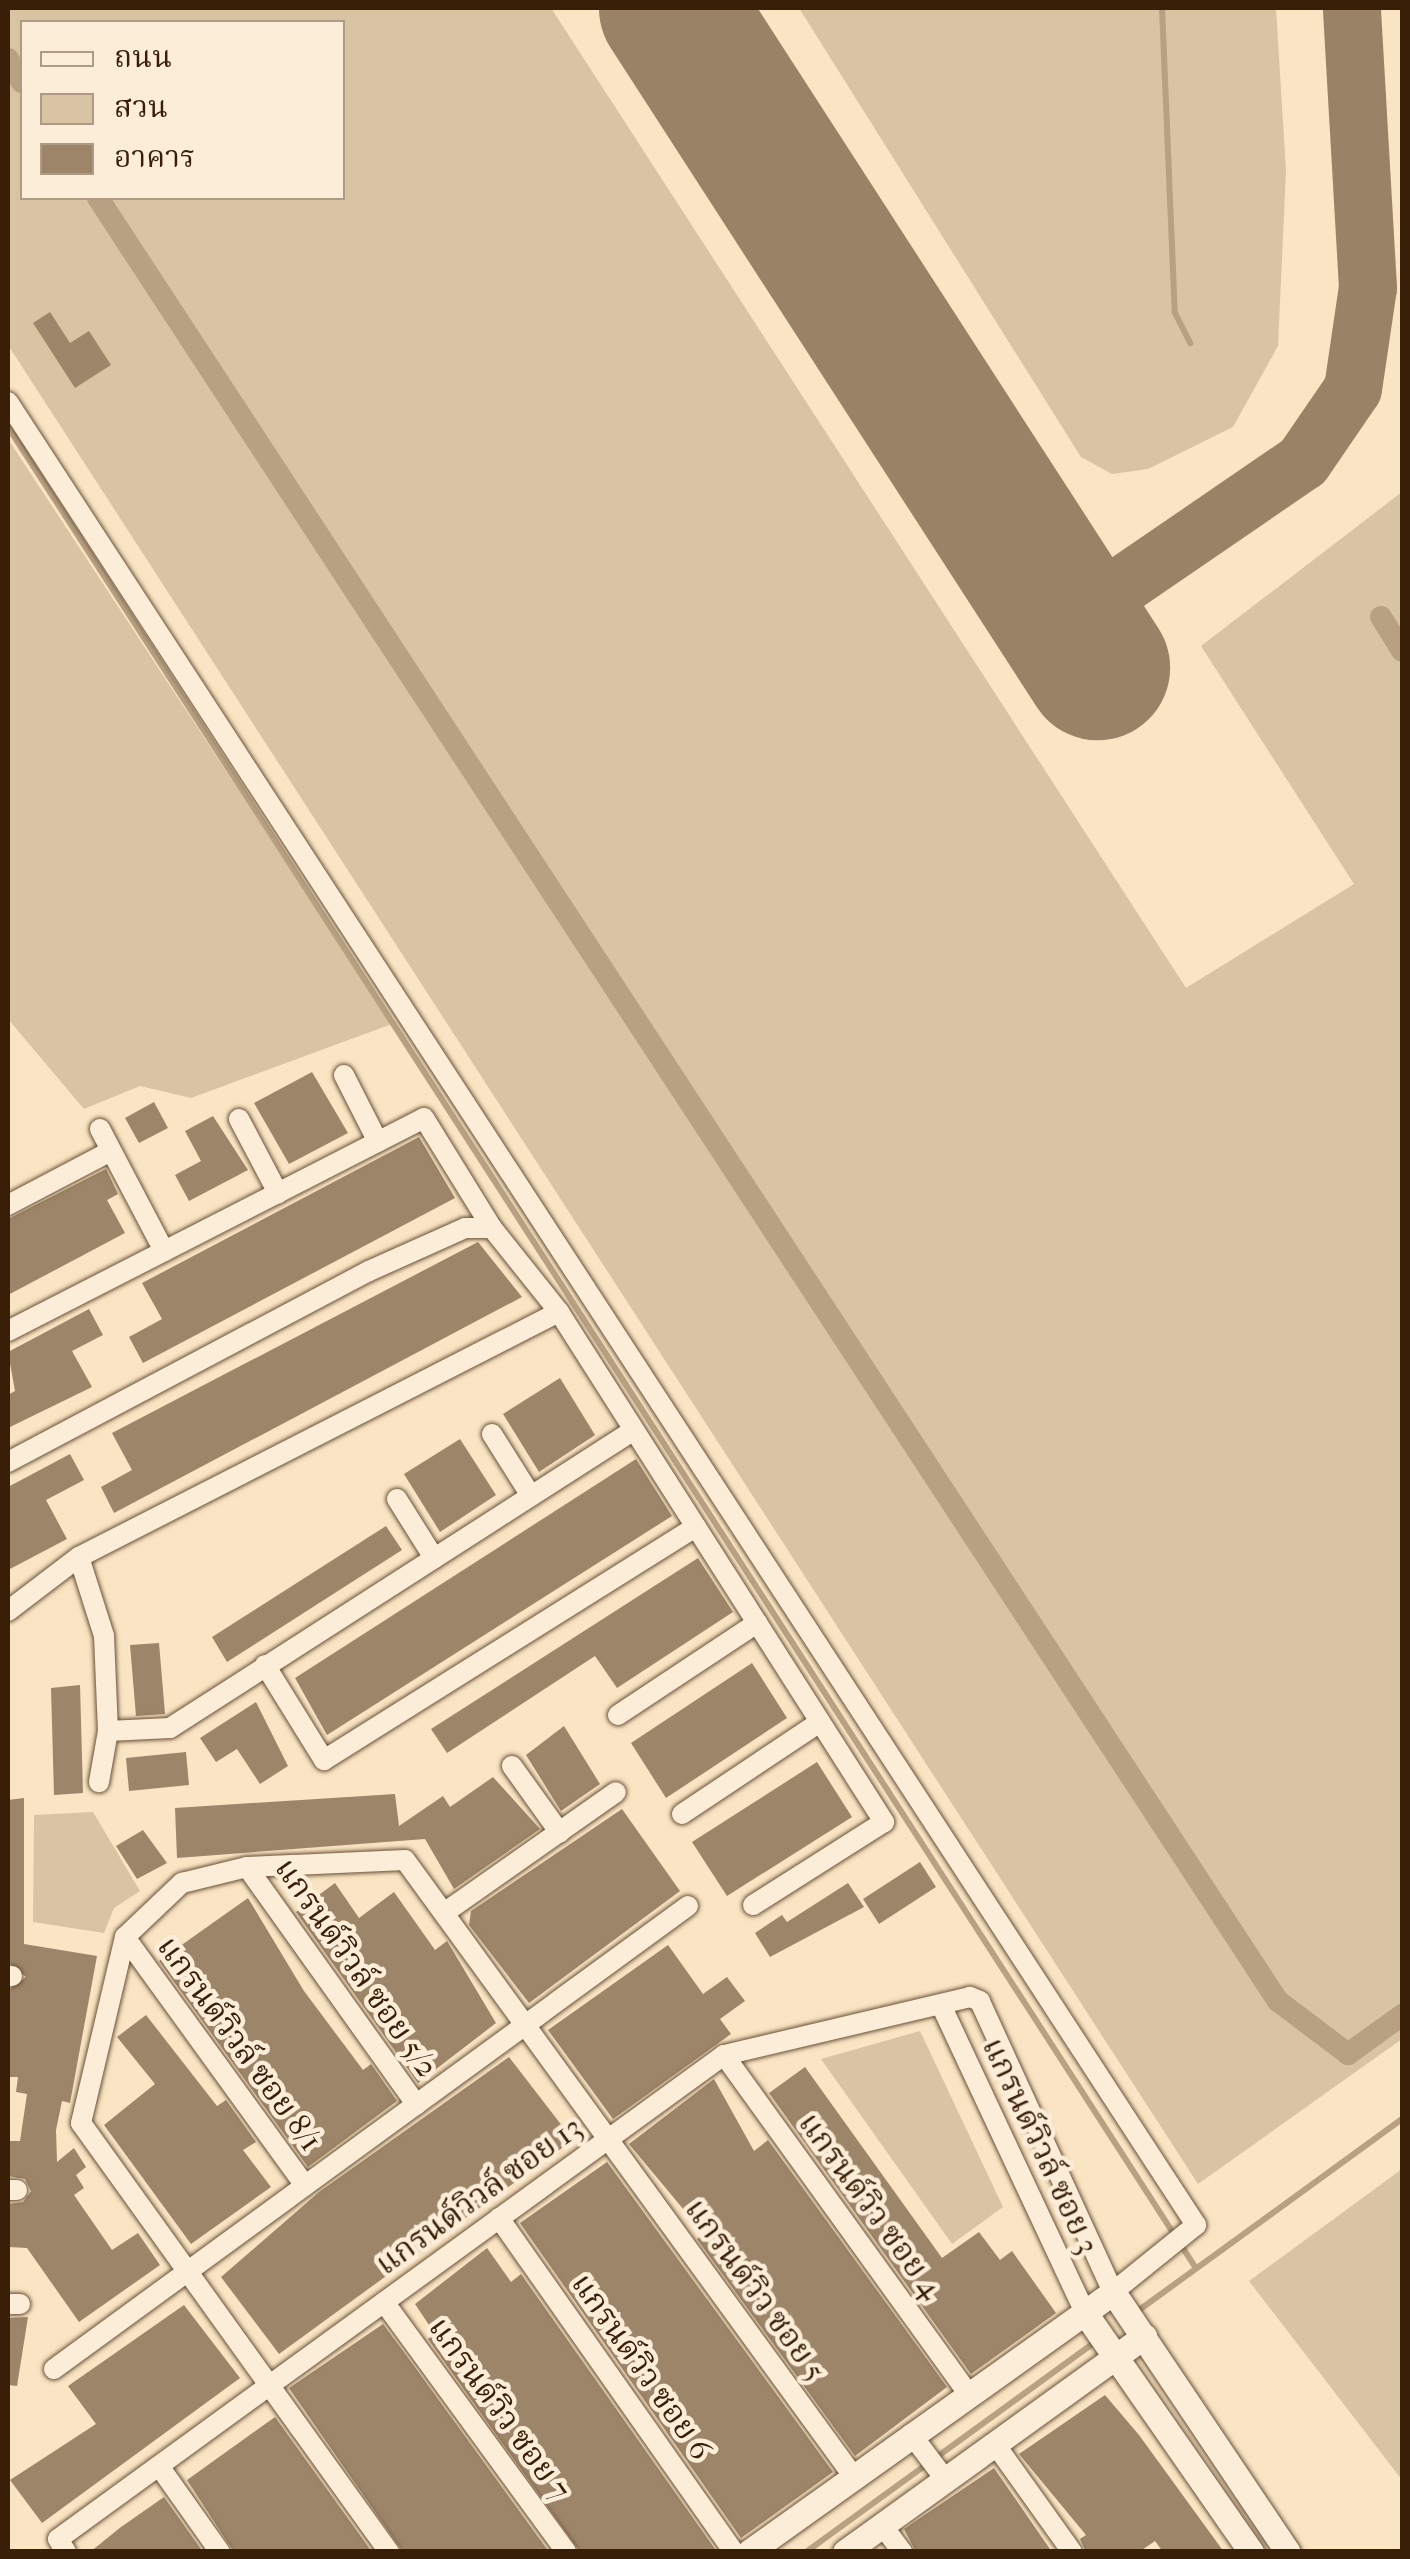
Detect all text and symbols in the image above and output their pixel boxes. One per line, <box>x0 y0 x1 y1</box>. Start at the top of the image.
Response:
legend <box>20 20 345 200</box>
text: ถนน <box>114 40 172 75</box>
text: สวน <box>114 90 168 125</box>
text: อาคาร <box>114 140 195 175</box>
street label: แกรนด์วิวล์ ซอย 5/2 <box>266 1851 446 2085</box>
street label: แกรนด์วิวล์ ซอย 8/1 <box>148 1929 330 2159</box>
street label: แกรนด์วิวล์ ซอย 3 <box>973 2032 1107 2260</box>
street label: แกรนด์วิว ซอย 4 <box>790 2105 950 2307</box>
street label: แกรนด์วิวล์ ซอย 13 <box>368 2108 590 2284</box>
street label: แกรนด์วิว ซอย 5 <box>676 2191 834 2389</box>
street label: แกรนด์วิว ซอย 6 <box>562 2266 720 2468</box>
street label: แกรนด์วิว ซอย 7 <box>420 2310 578 2508</box>

